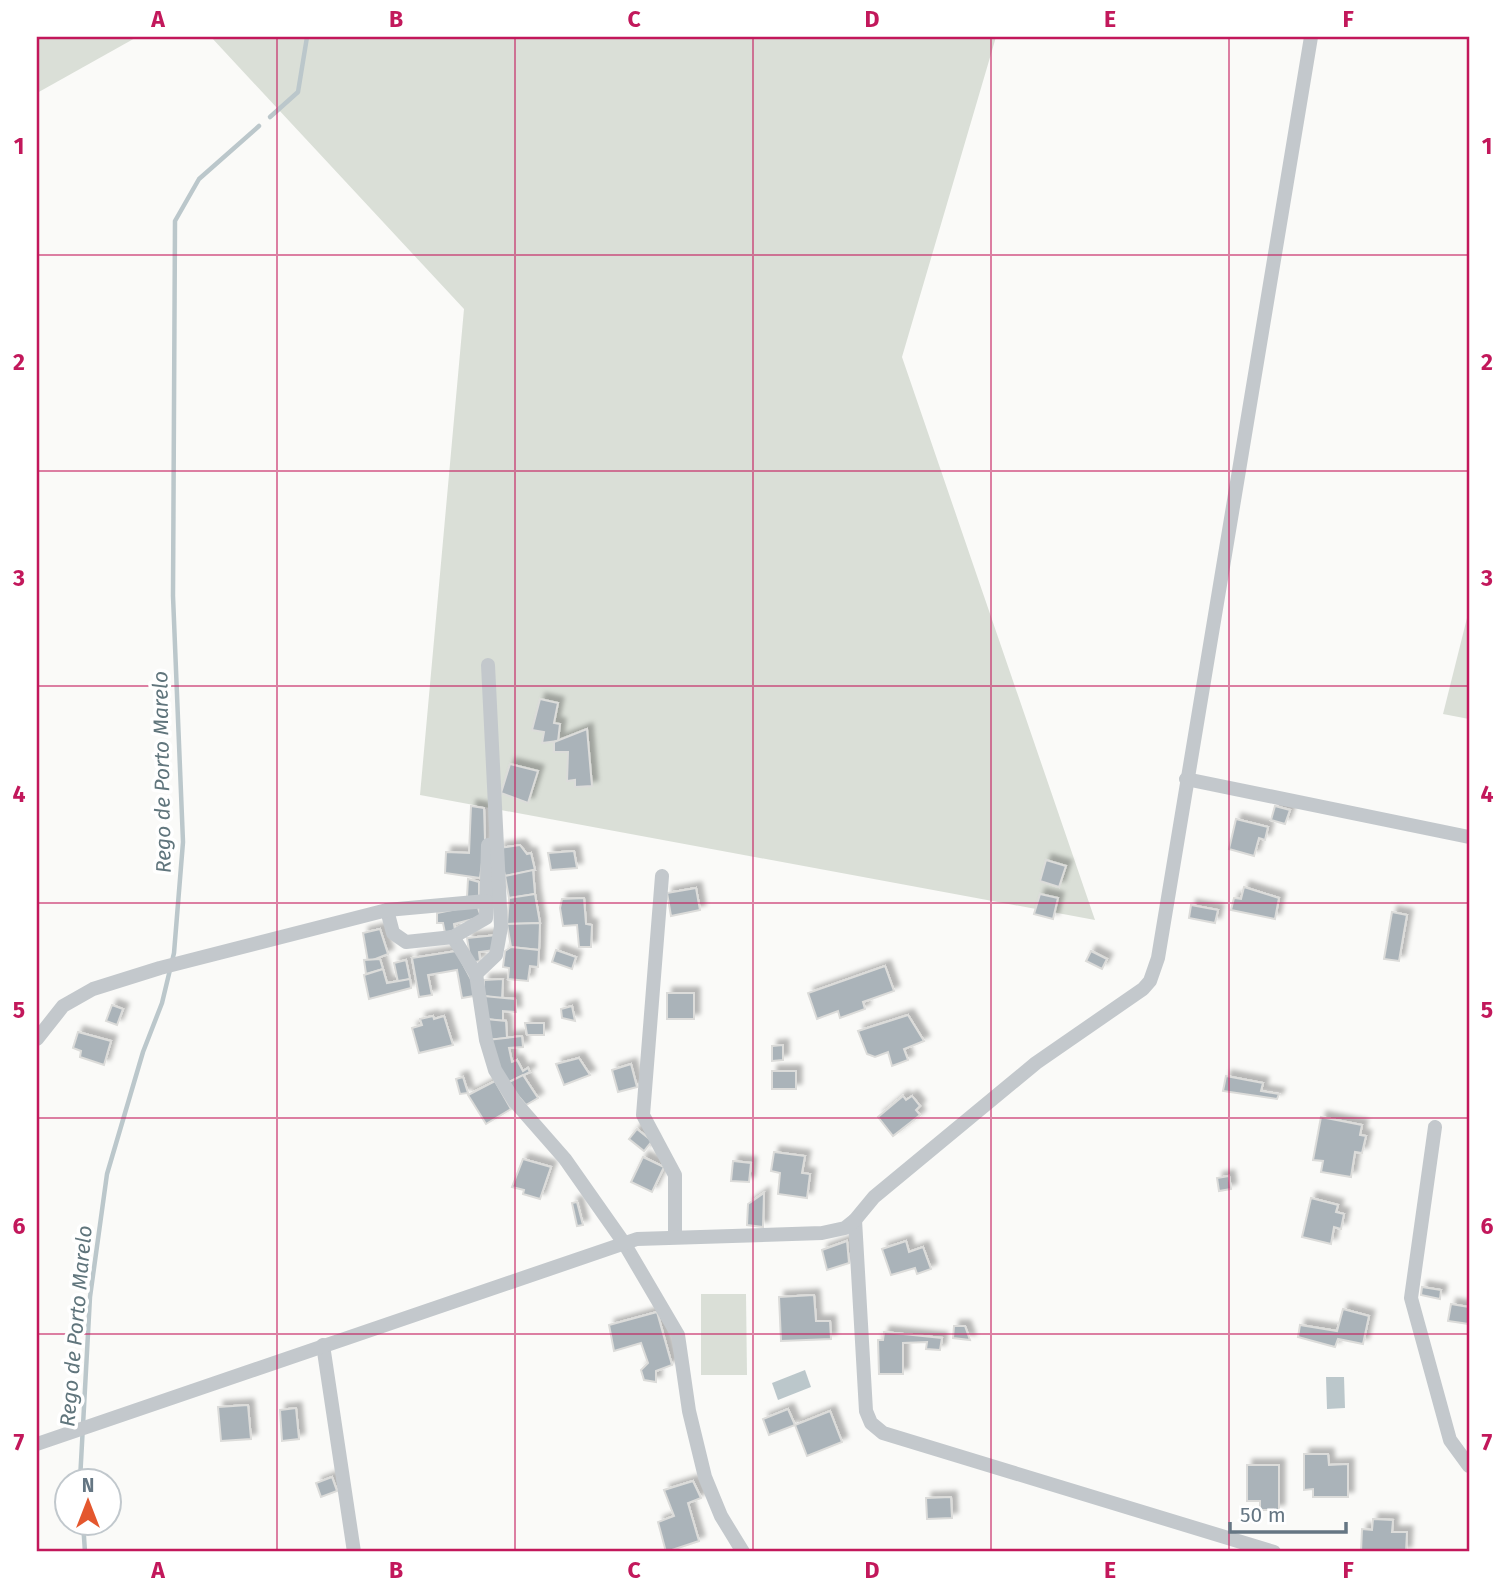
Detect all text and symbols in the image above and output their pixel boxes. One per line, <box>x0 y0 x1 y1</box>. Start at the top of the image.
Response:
text: A <box>150 5 165 33</box>
text: B <box>389 5 403 33</box>
text: C <box>627 5 641 33</box>
text: D <box>865 5 880 33</box>
text: E <box>1104 5 1116 33</box>
text: F <box>1342 5 1354 33</box>
text: 1 <box>14 132 24 160</box>
text: 1 <box>1482 132 1492 160</box>
text: 2 <box>13 348 25 376</box>
text: 2 <box>1481 348 1493 376</box>
text: 3 <box>12 564 25 592</box>
text: 3 <box>1480 564 1493 592</box>
water label: Rego de Porto Marelo <box>147 671 177 873</box>
text: 4 <box>13 780 26 808</box>
text: 4 <box>1481 780 1494 808</box>
text: 5 <box>13 996 25 1024</box>
text: 5 <box>1481 996 1493 1024</box>
text: 6 <box>13 1212 26 1240</box>
text: 6 <box>1481 1212 1494 1240</box>
water label: Rego de Porto Marelo <box>54 1224 98 1428</box>
text: 7 <box>14 1428 25 1456</box>
text: 7 <box>1482 1428 1493 1456</box>
north arrow <box>52 1466 122 1536</box>
text: N <box>82 1474 94 1497</box>
scale bar <box>1230 1491 1345 1535</box>
text: 50 m <box>1240 1502 1286 1528</box>
text: A <box>150 1556 165 1584</box>
text: B <box>389 1556 403 1584</box>
text: C <box>627 1556 641 1584</box>
text: D <box>865 1556 880 1584</box>
text: E <box>1104 1556 1116 1584</box>
text: F <box>1342 1556 1354 1584</box>

